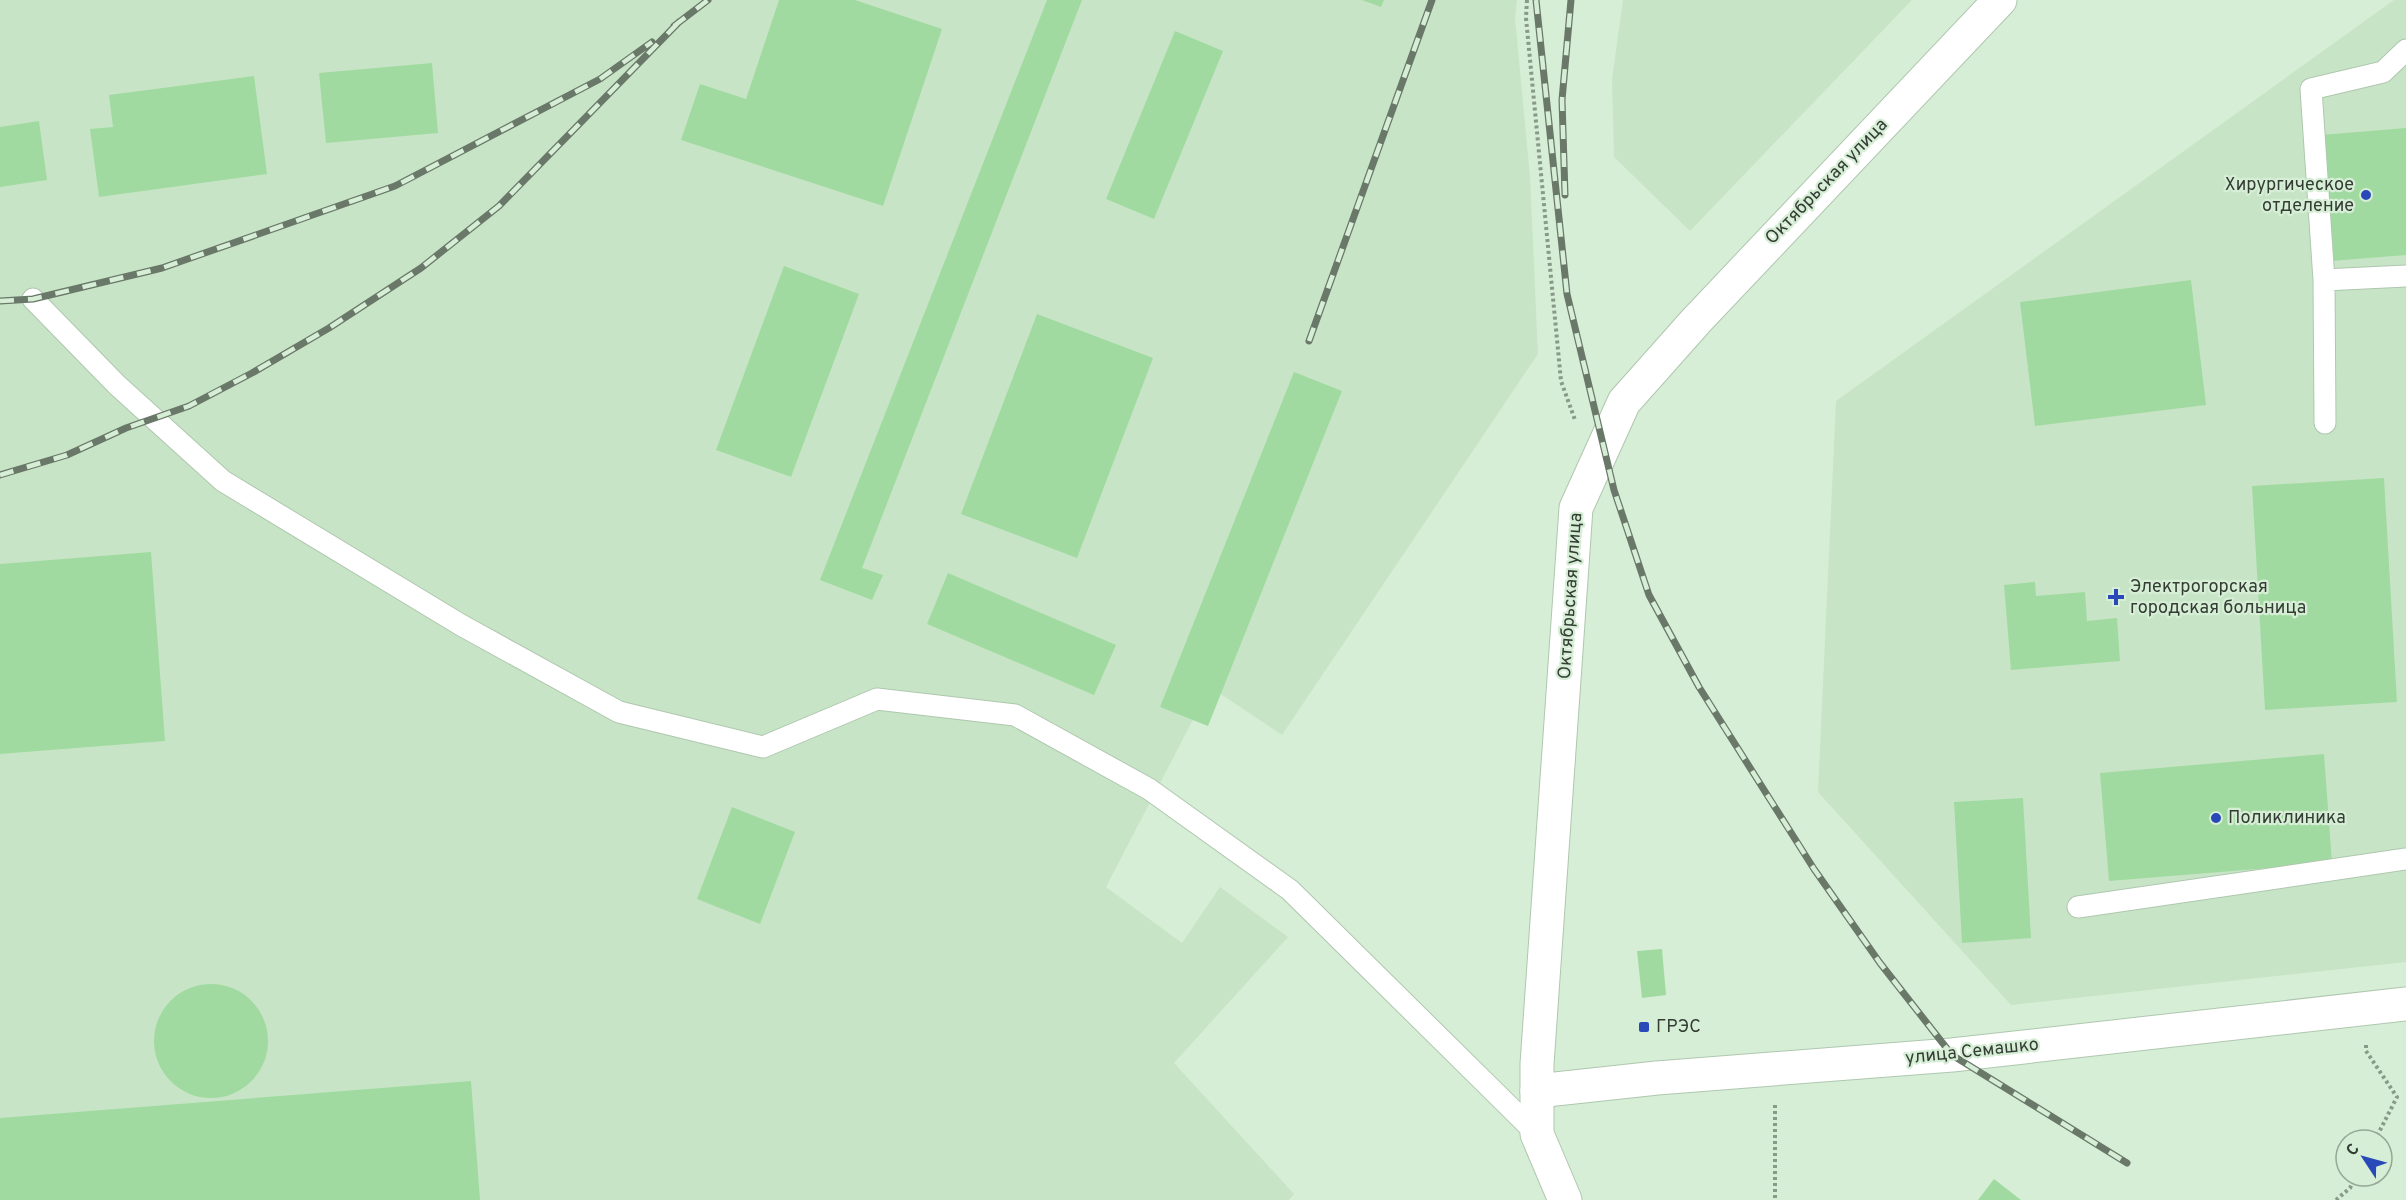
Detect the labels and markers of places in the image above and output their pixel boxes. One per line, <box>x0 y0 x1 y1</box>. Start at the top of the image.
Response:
place label: Хирургическое отделение <box>2225 174 2354 218</box>
marker: Хирургическое отделение <box>2359 188 2373 202</box>
place label: Электрогорская городская больница <box>2130 576 2306 620</box>
marker: Электрогорская городская больница <box>2107 588 2125 606</box>
place label: Поликлиника <box>2228 807 2346 830</box>
marker: Поликлиника <box>2209 811 2223 825</box>
place label: ГРЭС <box>1656 1016 1701 1039</box>
marker: ГРЭС <box>1637 1020 1651 1034</box>

